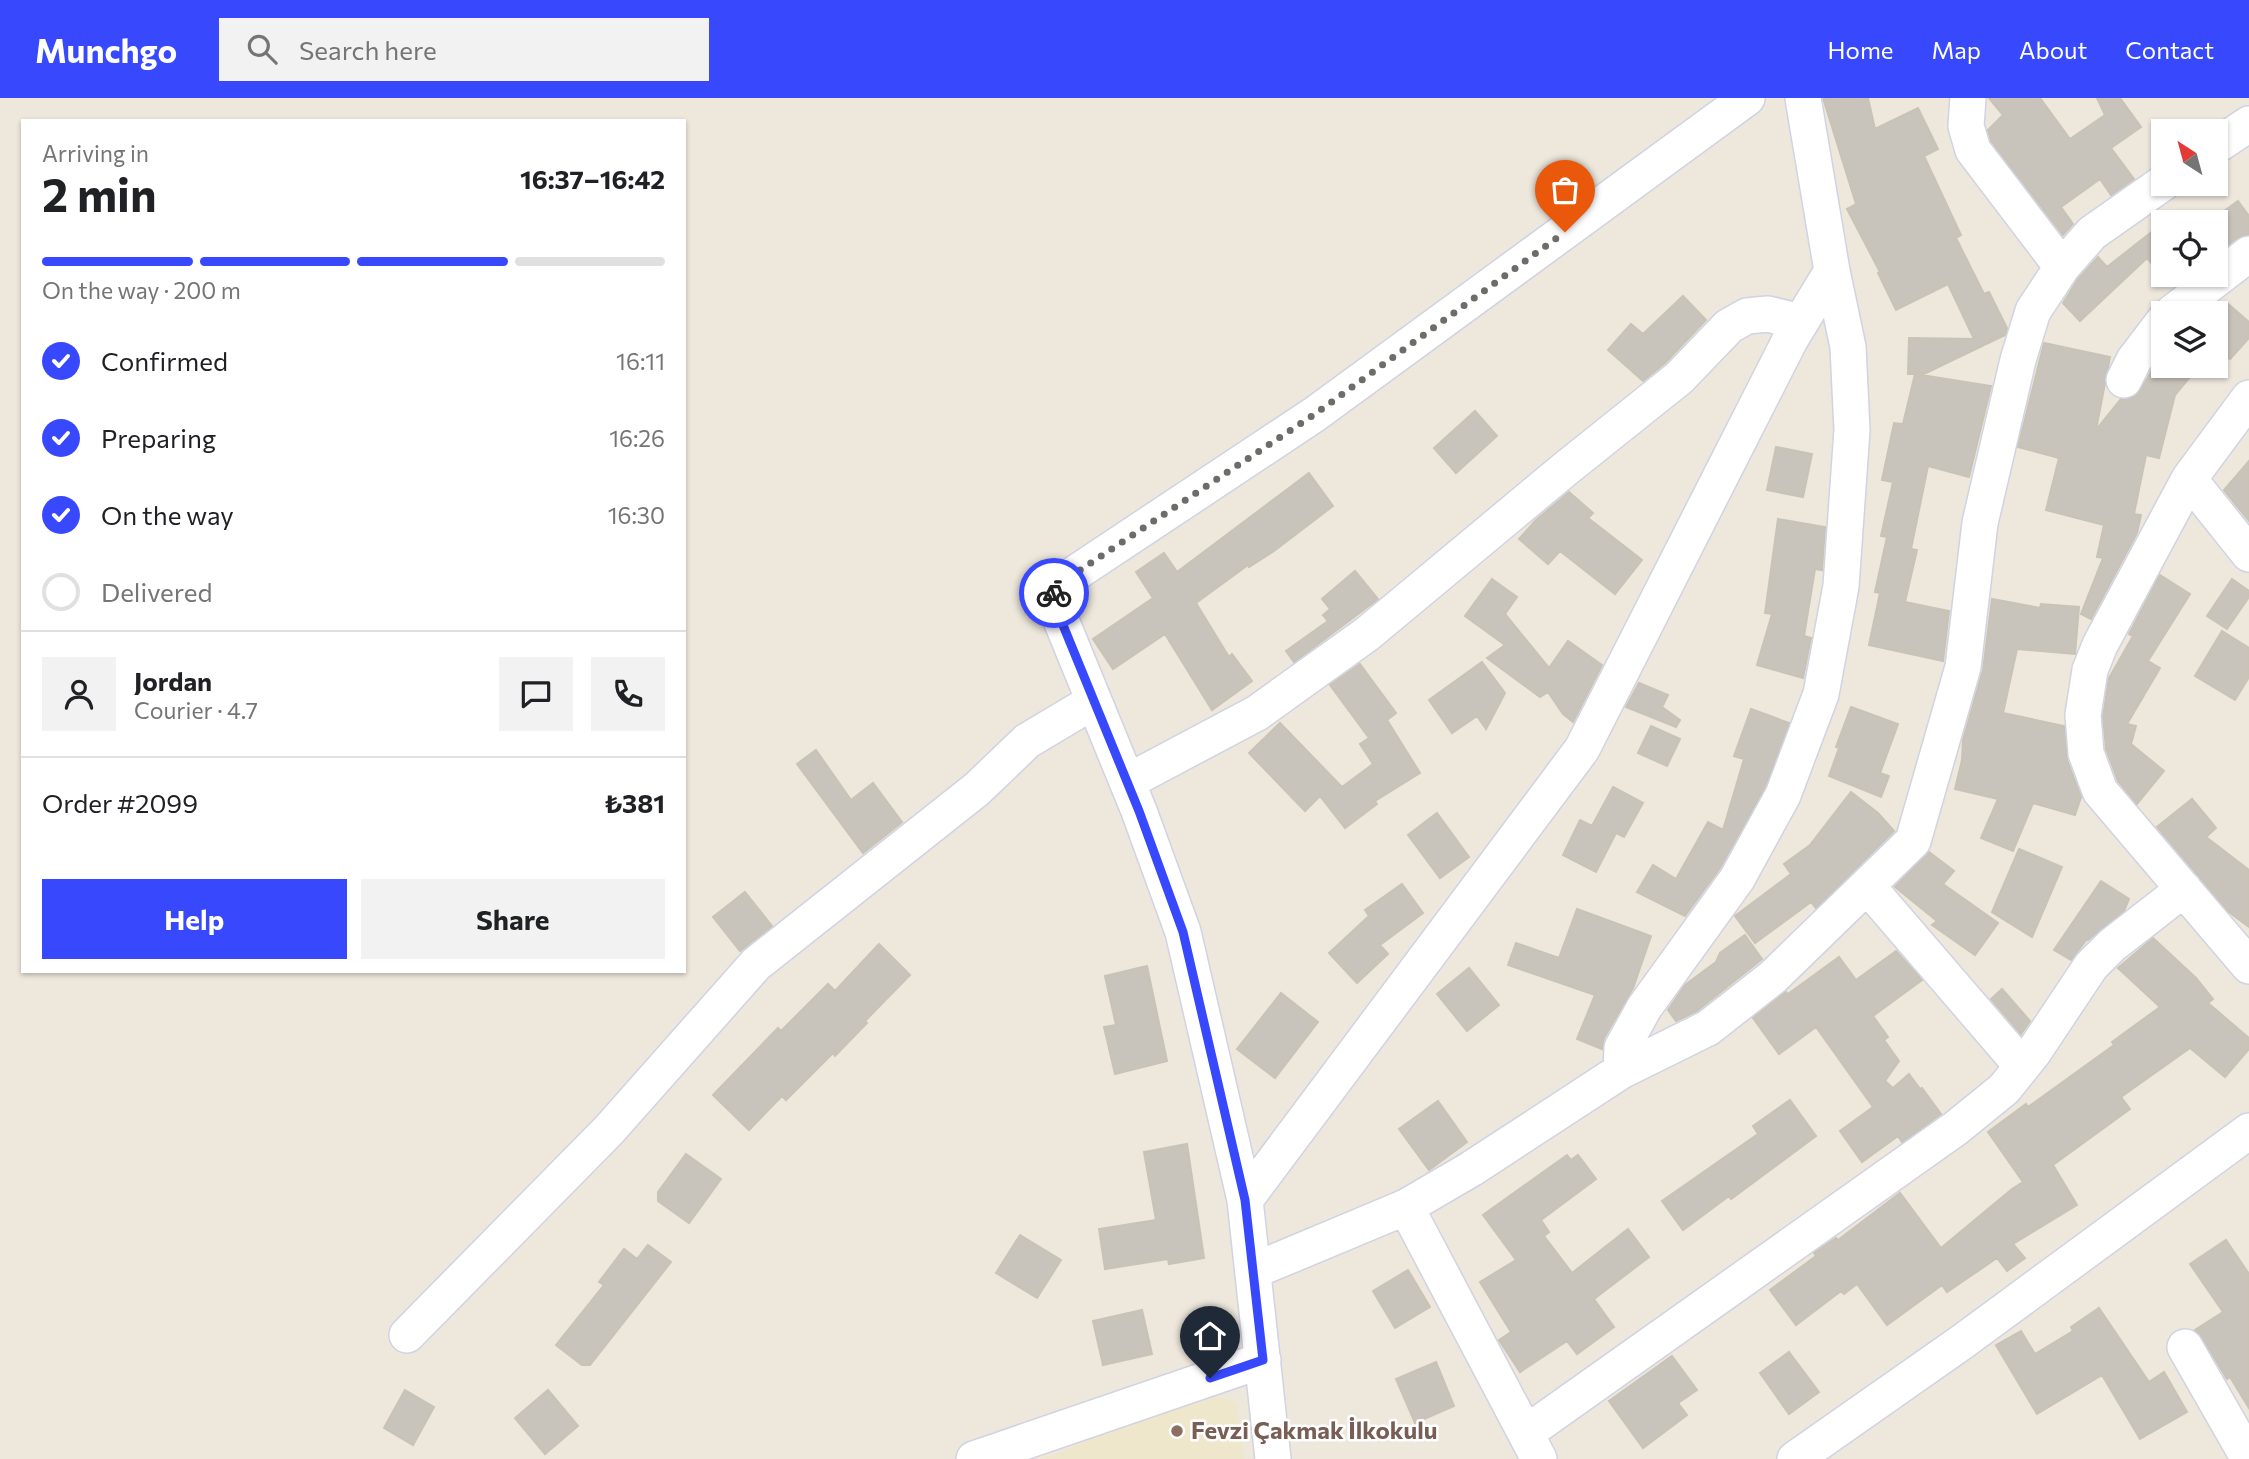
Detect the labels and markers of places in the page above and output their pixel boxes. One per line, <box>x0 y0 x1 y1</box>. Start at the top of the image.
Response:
pin <box>1535 160 1595 232</box>
pin <box>1180 1306 1240 1378</box>
place label: Fevzi Çakmak İlkokulu <box>1191 1415 1438 1444</box>
marker: Fevzi Çakmak İlkokulu <box>1169 1423 1185 1439</box>

